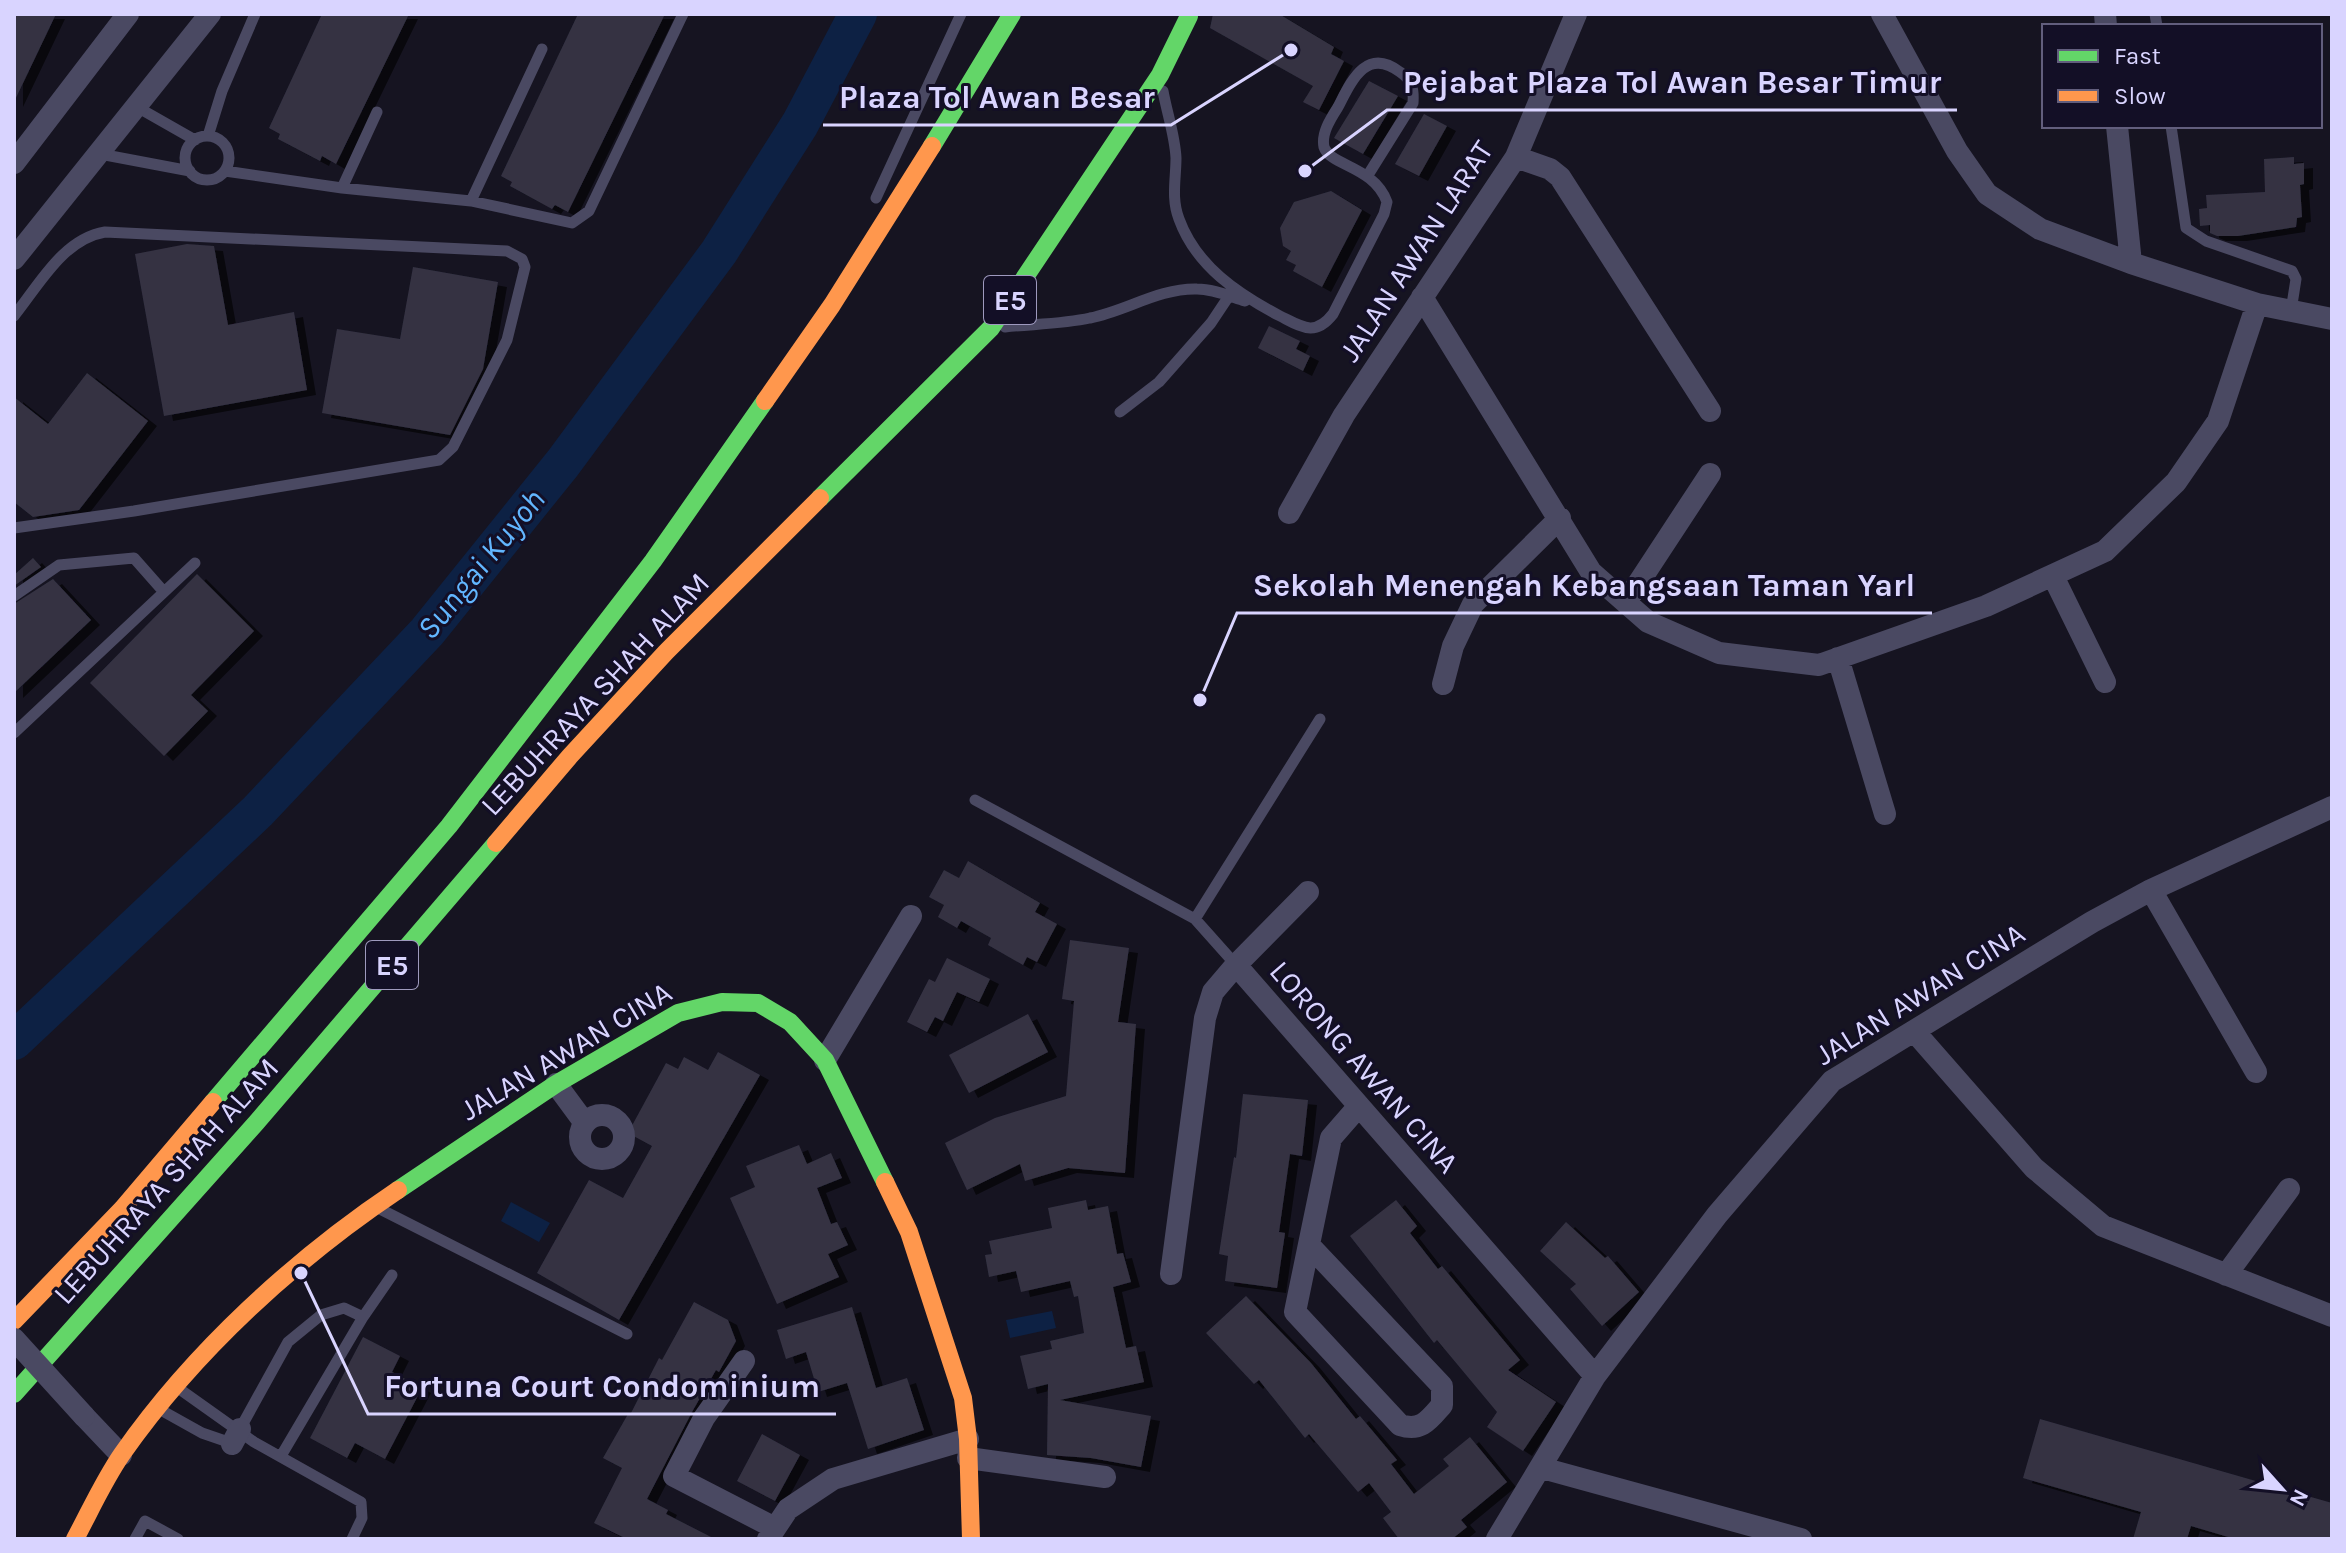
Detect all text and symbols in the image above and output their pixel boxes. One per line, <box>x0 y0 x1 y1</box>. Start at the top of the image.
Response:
legend <box>2042 24 2322 128</box>
text: Fast <box>2114 42 2161 70</box>
callout: Pejabat Plaza Tol Awan Besar Timur <box>1387 54 1957 110</box>
text: Pejabat Plaza Tol Awan Besar Timur <box>1403 64 1942 101</box>
callout: Plaza Tol Awan Besar <box>823 69 1171 125</box>
text: Plaza Tol Awan Besar <box>839 79 1155 116</box>
text: Slow <box>2114 82 2166 110</box>
street label: JALAN AWAN LARAT <box>1331 134 1501 368</box>
road number: E5 <box>984 276 1036 324</box>
water label: Sungai Kuyoh <box>409 482 553 646</box>
callout: Sekolah Menengah Kebangsaan Taman Yarl <box>1237 557 1932 613</box>
street label: LEBUHRAYA SHAH ALAM <box>473 565 717 823</box>
text: Sekolah Menengah Kebangsaan Taman Yarl <box>1253 567 1915 604</box>
street label: JALAN AWAN CINA <box>1809 915 2031 1073</box>
road number: E5 <box>366 941 418 989</box>
street label: LORONG AWAN CINA <box>1262 953 1466 1181</box>
street label: JALAN AWAN CINA <box>454 974 678 1128</box>
street label: LEBUHRAYA SHAH ALAM <box>46 1050 286 1312</box>
callout: Fortuna Court Condominium <box>368 1358 836 1414</box>
text: Fortuna Court Condominium <box>384 1368 820 1405</box>
north arrow <box>2242 1449 2322 1529</box>
text: N <box>2284 1485 2314 1511</box>

